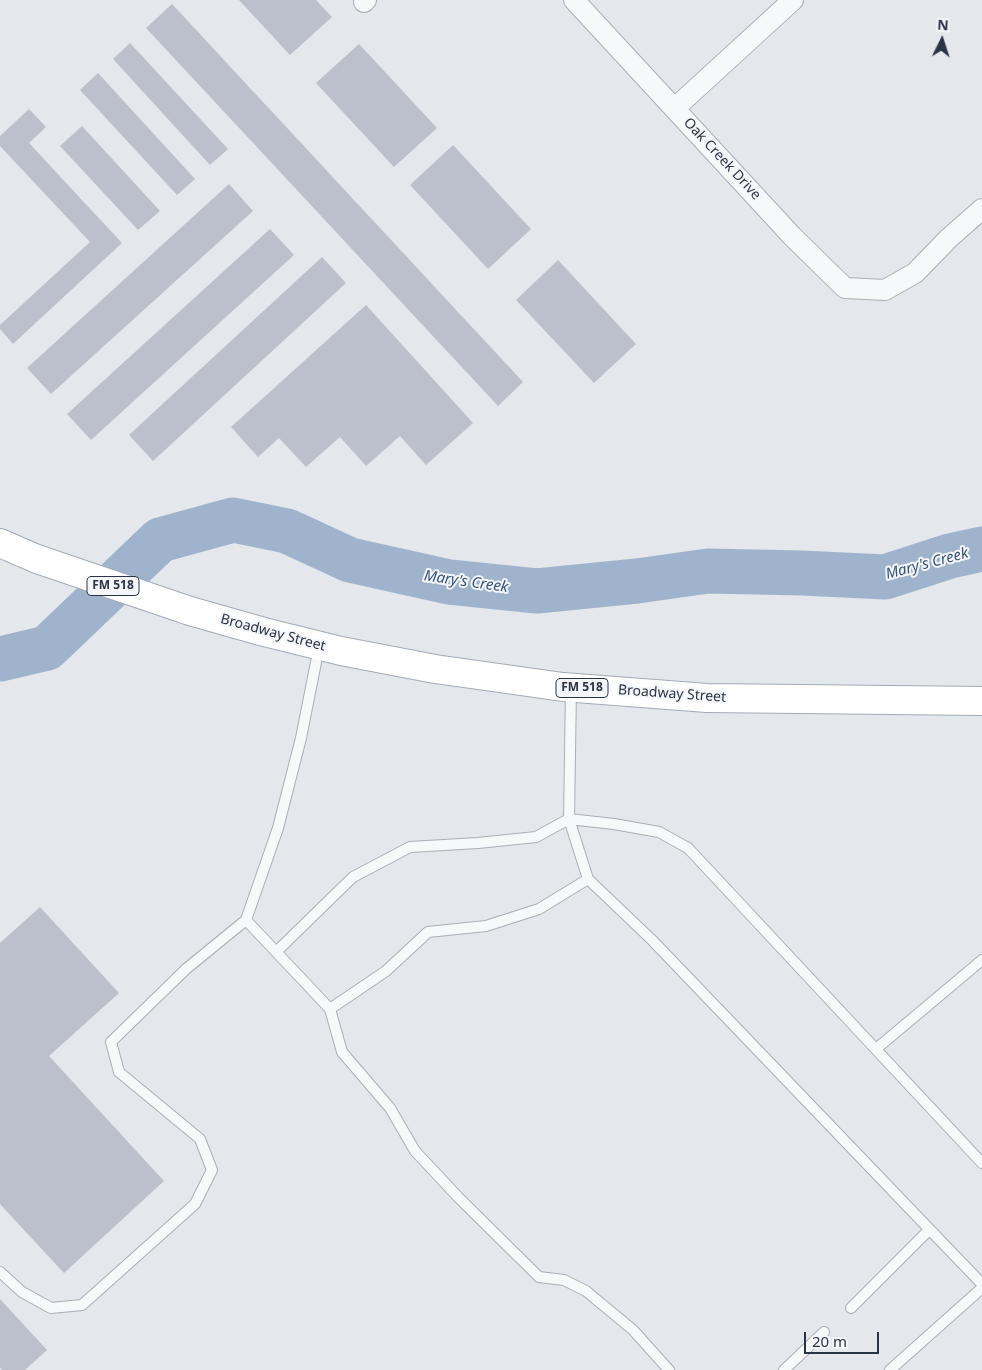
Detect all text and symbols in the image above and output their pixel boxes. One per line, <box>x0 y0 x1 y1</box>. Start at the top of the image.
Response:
north arrow <box>917 15 967 65</box>
text: N <box>937 15 949 34</box>
street label: Oak Creek Drive <box>680 115 764 203</box>
water label: Mary's Creek <box>884 544 970 584</box>
water label: Mary's Creek <box>423 567 509 597</box>
road number: FM 518 <box>87 576 139 596</box>
street label: Broadway Street <box>219 611 327 655</box>
road number: FM 518 <box>556 678 608 698</box>
street label: Broadway Street <box>617 682 727 706</box>
scale bar <box>807 1322 882 1354</box>
text: 20 m <box>812 1331 847 1351</box>

